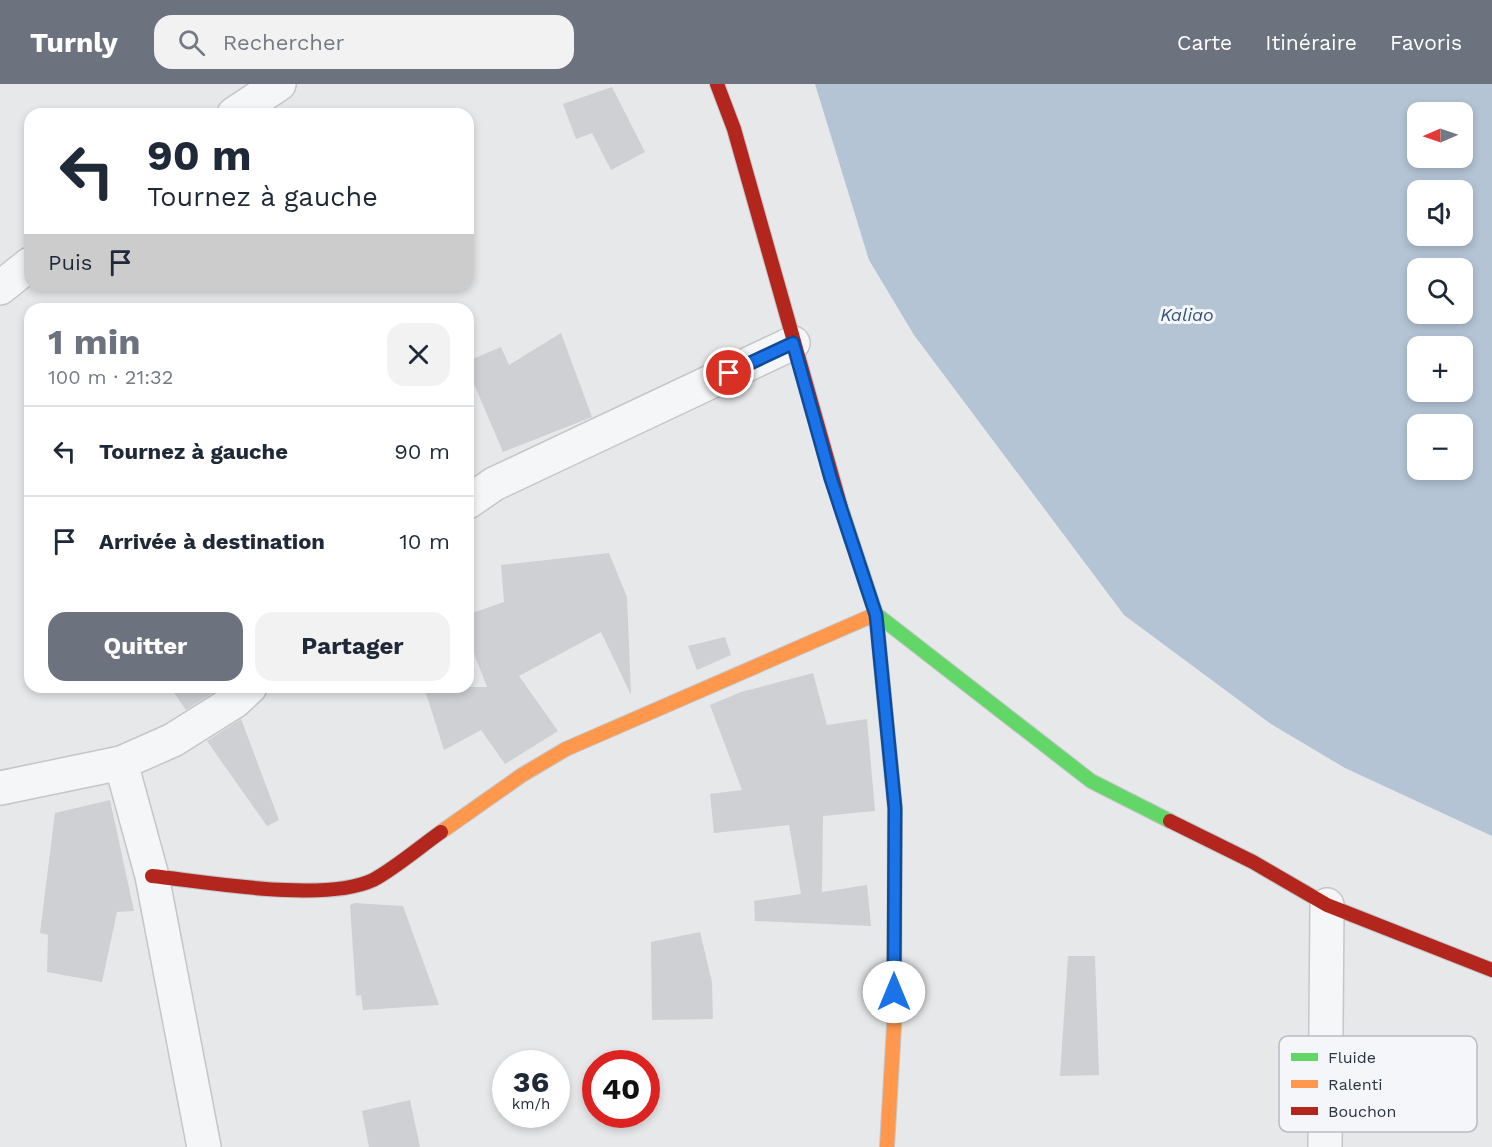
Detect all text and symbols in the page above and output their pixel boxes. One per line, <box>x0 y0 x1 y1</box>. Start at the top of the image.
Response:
search box <box>154 15 574 69</box>
text: Turnly <box>30 26 118 59</box>
icon: search <box>175 26 208 59</box>
text: Rechercher <box>223 30 345 55</box>
text: Carte <box>1177 30 1232 55</box>
text: Itinéraire <box>1265 30 1357 55</box>
text: Favoris <box>1390 30 1462 55</box>
north arrow <box>1407 102 1473 168</box>
map controls <box>1407 102 1473 480</box>
text: 90 m <box>147 131 251 180</box>
icon: left <box>48 132 126 210</box>
button: sound <box>1407 180 1473 246</box>
text: Tournez à gauche <box>147 181 378 213</box>
icon: arrive <box>104 246 137 279</box>
text: Puis <box>48 250 92 275</box>
button: search <box>1407 258 1473 324</box>
water label: Kaliao <box>1160 304 1214 325</box>
text: 1 min <box>48 321 140 363</box>
button: close <box>387 323 450 386</box>
button: + <box>1407 336 1473 402</box>
pin <box>703 347 754 398</box>
icon: arrive <box>712 356 745 389</box>
text: 100 m · 21:32 <box>48 365 173 389</box>
button: − <box>1407 414 1473 480</box>
icon: left <box>48 435 81 468</box>
text: Tournez à gauche <box>99 439 288 464</box>
text: 90 m <box>394 439 450 464</box>
icon: arrive <box>48 525 81 558</box>
text: Arrivée à destination <box>99 529 325 554</box>
text: 10 m <box>399 529 450 554</box>
button: Quitter <box>48 612 243 681</box>
button: Partager <box>255 612 450 681</box>
position arrow <box>862 960 926 1024</box>
legend <box>1279 1036 1477 1132</box>
text: Fluide <box>1328 1048 1376 1067</box>
speed limit sign: 40 <box>582 1050 660 1128</box>
text: 36 <box>513 1064 549 1099</box>
text: Ralenti <box>1328 1075 1383 1094</box>
text: km/h <box>512 1095 550 1113</box>
text: Bouchon <box>1328 1102 1396 1121</box>

